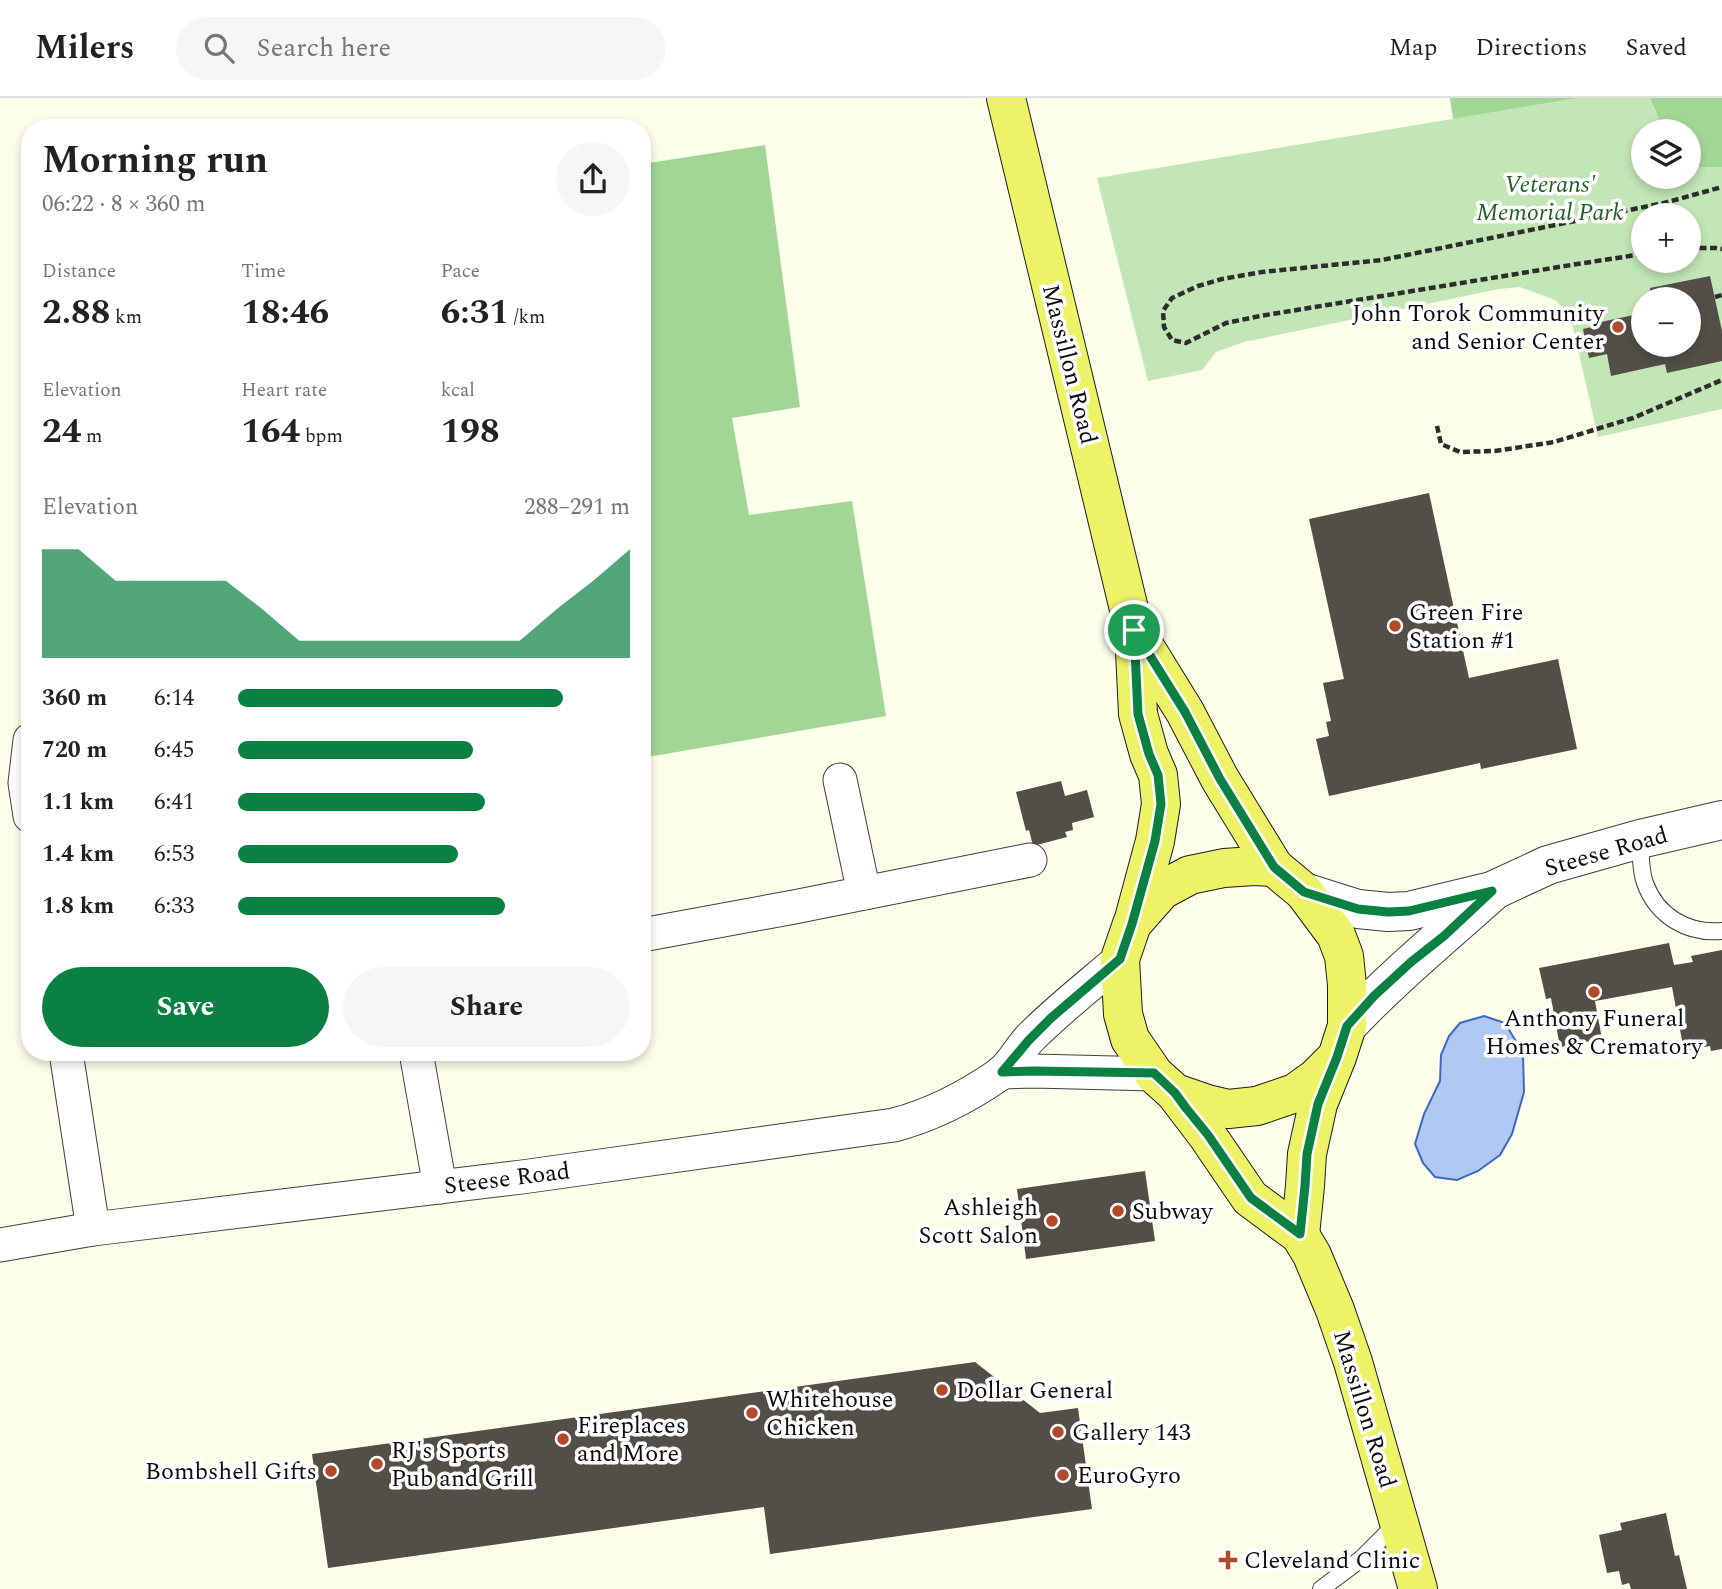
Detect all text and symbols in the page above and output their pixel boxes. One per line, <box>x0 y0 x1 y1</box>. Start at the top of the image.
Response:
search box <box>176 17 666 80</box>
text: Milers <box>35 23 134 73</box>
text: Search here <box>256 28 391 68</box>
icon: search <box>200 29 238 67</box>
text: Map <box>1389 30 1437 66</box>
text: Directions <box>1475 30 1587 66</box>
text: Saved <box>1625 30 1687 66</box>
map controls <box>1631 119 1701 357</box>
button: layers <box>1631 119 1701 189</box>
text: Morning run <box>42 132 268 190</box>
button: share <box>556 142 630 216</box>
park label: Veterans' Memorial Park <box>1476 167 1624 231</box>
text: 06:22 · 8 × 360 m <box>42 187 206 222</box>
button: + <box>1631 203 1701 273</box>
text: Distance <box>42 257 116 286</box>
text: Time <box>241 257 286 286</box>
text: Pace <box>441 257 480 286</box>
street label: Massillon Road <box>1032 280 1106 448</box>
text: 2.88 <box>42 286 110 339</box>
text: 18:46 <box>241 286 329 339</box>
text: 6:31 <box>441 286 509 339</box>
button: − <box>1631 287 1701 357</box>
place label: John Torok Community and Senior Center <box>1352 296 1605 360</box>
text: km <box>110 303 142 332</box>
text: /km <box>509 303 545 332</box>
marker: John Torok Community and Senior Center <box>1610 319 1626 335</box>
text: Elevation <box>42 376 122 405</box>
text: Heart rate <box>241 376 327 405</box>
text: kcal <box>441 376 475 405</box>
text: 24 <box>42 405 81 458</box>
text: 164 <box>241 405 300 458</box>
text: 198 <box>441 405 500 458</box>
text: m <box>81 422 102 451</box>
text: bpm <box>300 422 343 451</box>
text: Elevation <box>42 490 138 525</box>
text: 288–291 m <box>524 490 630 525</box>
place label: Green Fire Station #1 <box>1409 595 1523 659</box>
pin <box>1104 600 1164 660</box>
icon: arrive <box>1115 611 1153 649</box>
marker: Green Fire Station #1 <box>1387 618 1403 634</box>
text: 360 m <box>42 681 107 716</box>
text: 6:14 <box>154 681 194 716</box>
text: 720 m <box>42 733 107 768</box>
text: 6:45 <box>154 733 194 768</box>
text: 1.1 km <box>42 785 114 820</box>
text: 6:41 <box>154 785 194 820</box>
street label: Steese Road <box>1540 817 1672 887</box>
text: 1.4 km <box>42 837 114 872</box>
text: 6:53 <box>154 837 194 872</box>
text: 1.8 km <box>42 889 114 924</box>
text: 6:33 <box>154 889 194 924</box>
button: Save <box>42 967 329 1047</box>
button: Share <box>343 967 630 1047</box>
marker: Anthony Funeral Homes & Crematory <box>1586 984 1602 1000</box>
place label: Anthony Funeral Homes & Crematory <box>1485 1001 1704 1065</box>
street label: Steese Road <box>442 1153 572 1205</box>
place label: Ashleigh Scott Salon <box>919 1190 1038 1254</box>
place label: Subway <box>1132 1194 1214 1230</box>
marker: Subway <box>1110 1203 1126 1219</box>
marker: Ashleigh Scott Salon <box>1044 1213 1060 1229</box>
street label: Massillon Road <box>1323 1326 1405 1493</box>
place label: Dollar General <box>956 1373 1113 1409</box>
place label: Whitehouse Chicken <box>766 1382 893 1446</box>
marker: Dollar General <box>934 1382 950 1398</box>
marker: Whitehouse Chicken <box>744 1405 760 1421</box>
place label: Fireplaces and More <box>577 1408 686 1472</box>
place label: Gallery 143 <box>1072 1415 1191 1451</box>
marker: Gallery 143 <box>1050 1424 1066 1440</box>
marker: Fireplaces and More <box>555 1431 571 1447</box>
place label: RJ's Sports Pub and Grill <box>391 1433 534 1497</box>
place label: Bombshell Gifts <box>145 1454 317 1490</box>
marker: RJ's Sports Pub and Grill <box>369 1456 385 1472</box>
place label: EuroGyro <box>1077 1458 1181 1494</box>
marker: Bombshell Gifts <box>323 1463 339 1479</box>
marker: EuroGyro <box>1055 1467 1071 1483</box>
place label: Cleveland Clinic <box>1244 1543 1420 1579</box>
marker: Cleveland Clinic <box>1218 1550 1238 1570</box>

